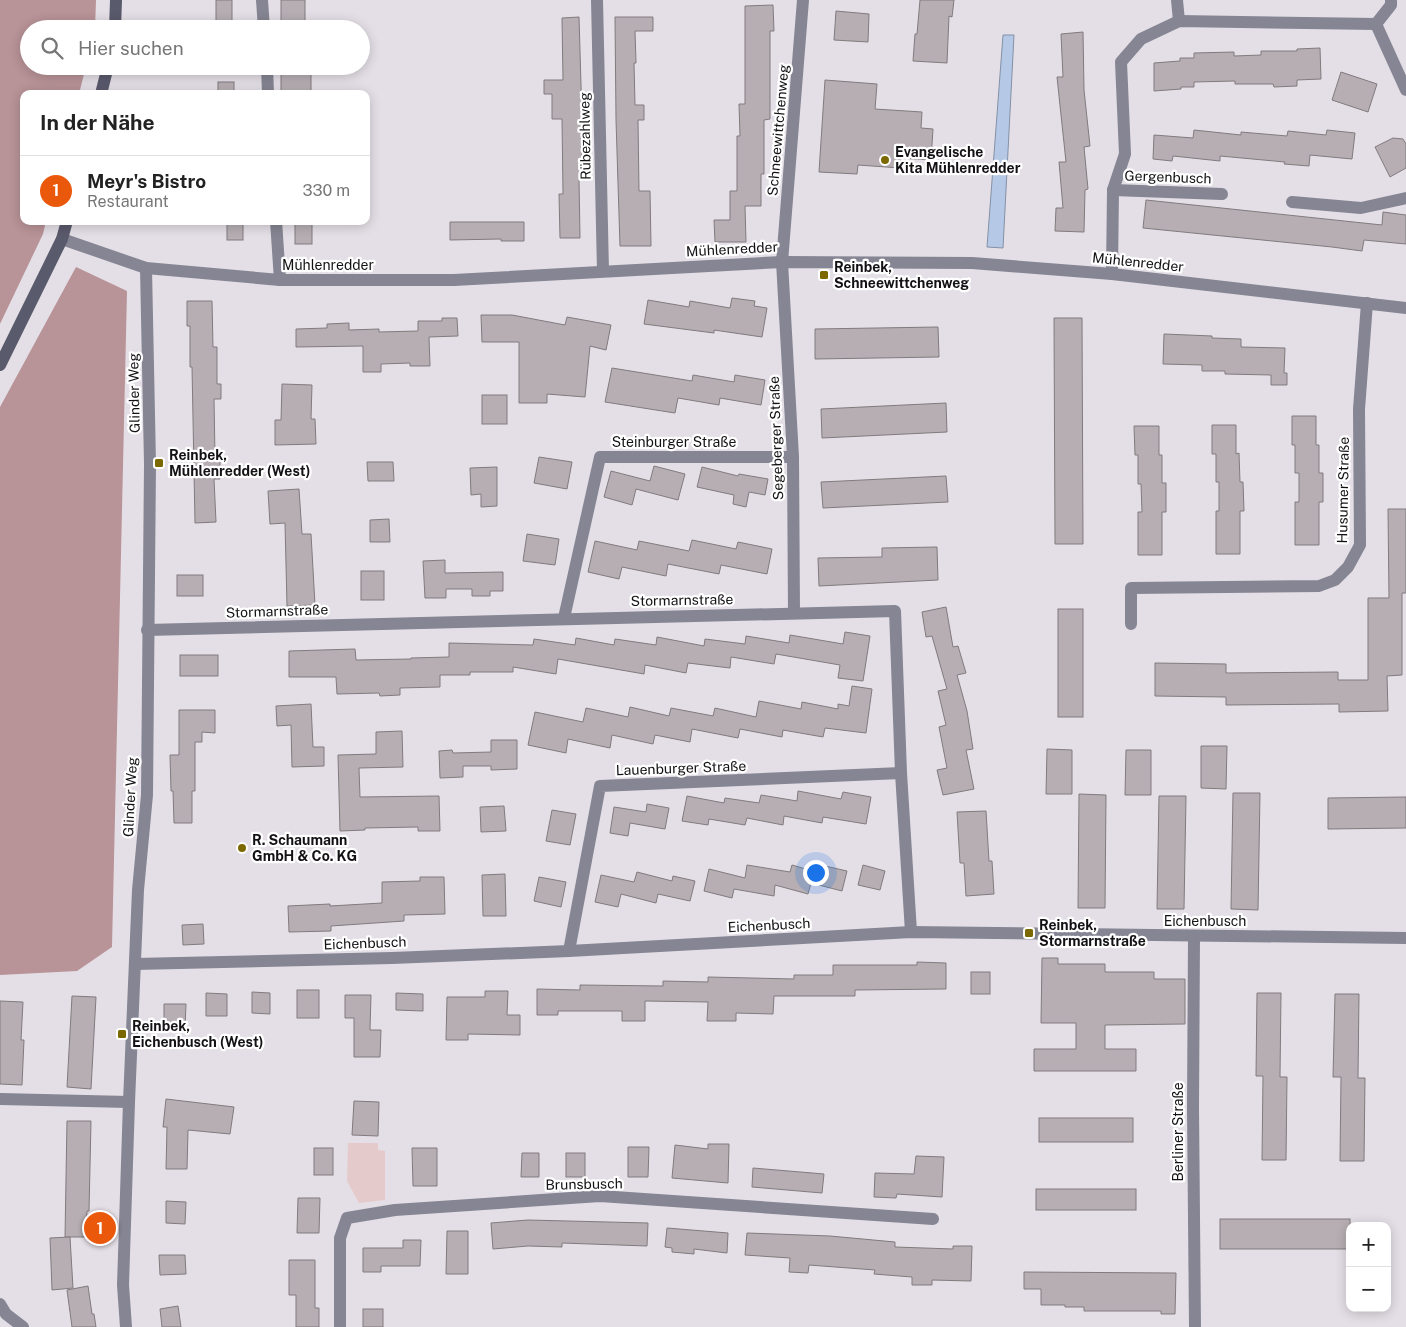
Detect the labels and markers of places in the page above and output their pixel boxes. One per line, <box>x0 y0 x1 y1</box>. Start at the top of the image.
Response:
place label: Evangelische Kita Mühlenredder <box>895 144 1021 176</box>
marker: Evangelische Kita Mühlenredder <box>879 154 891 166</box>
place label: Reinbek, Schneewittchenweg <box>834 259 969 291</box>
marker: Reinbek, Schneewittchenweg <box>818 269 830 281</box>
place label: Reinbek, Mühlenredder (West) <box>169 447 310 479</box>
marker: Reinbek, Mühlenredder (West) <box>153 457 165 469</box>
place label: R. Schaumann GmbH & Co. KG <box>252 832 357 864</box>
marker: R. Schaumann GmbH & Co. KG <box>236 842 248 854</box>
place label: Reinbek, Stormarnstraße <box>1039 917 1146 949</box>
marker: Reinbek, Stormarnstraße <box>1023 927 1035 939</box>
place label: Reinbek, Eichenbusch (West) <box>132 1018 264 1050</box>
marker: Reinbek, Eichenbusch (West) <box>116 1028 128 1040</box>
pin: 1 <box>84 1209 116 1247</box>

